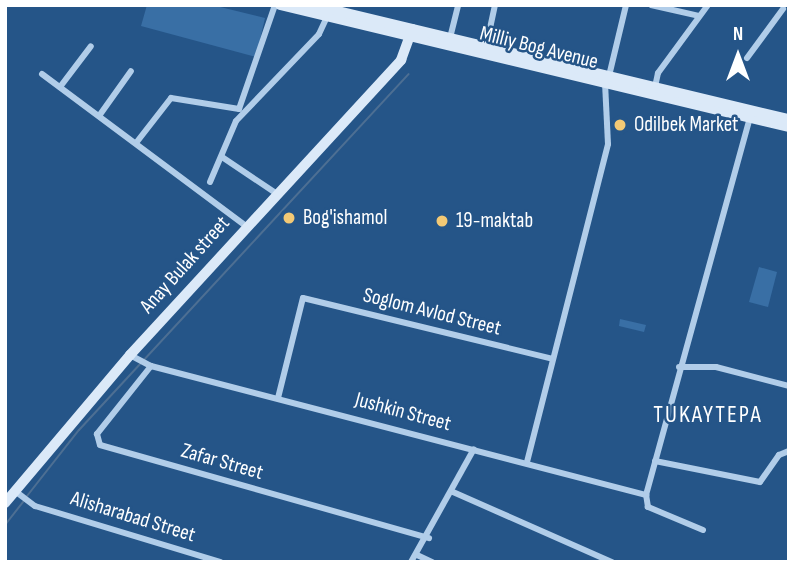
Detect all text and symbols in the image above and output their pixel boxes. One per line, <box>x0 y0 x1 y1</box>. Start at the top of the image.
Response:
street label: Milliy Bog Avenue <box>477 21 601 75</box>
north arrow <box>703 21 773 91</box>
text: N <box>733 23 743 46</box>
place label: Odilbek Market <box>634 112 738 138</box>
marker: Odilbek Market <box>612 117 628 133</box>
place label: Bog'ishamol <box>303 205 387 231</box>
place label: 19-maktab <box>456 208 533 234</box>
marker: Bog'ishamol <box>281 210 297 226</box>
street label: Anay Bulak street <box>135 211 235 319</box>
marker: 19-maktab <box>434 213 450 229</box>
street label: Soglom Avlod Street <box>360 283 504 341</box>
street label: Jushkin Street <box>352 387 454 437</box>
district label: TUKAYTEPA <box>654 401 762 429</box>
street label: Zafar Street <box>178 438 266 486</box>
street label: Alisharabad Street <box>68 486 198 548</box>

